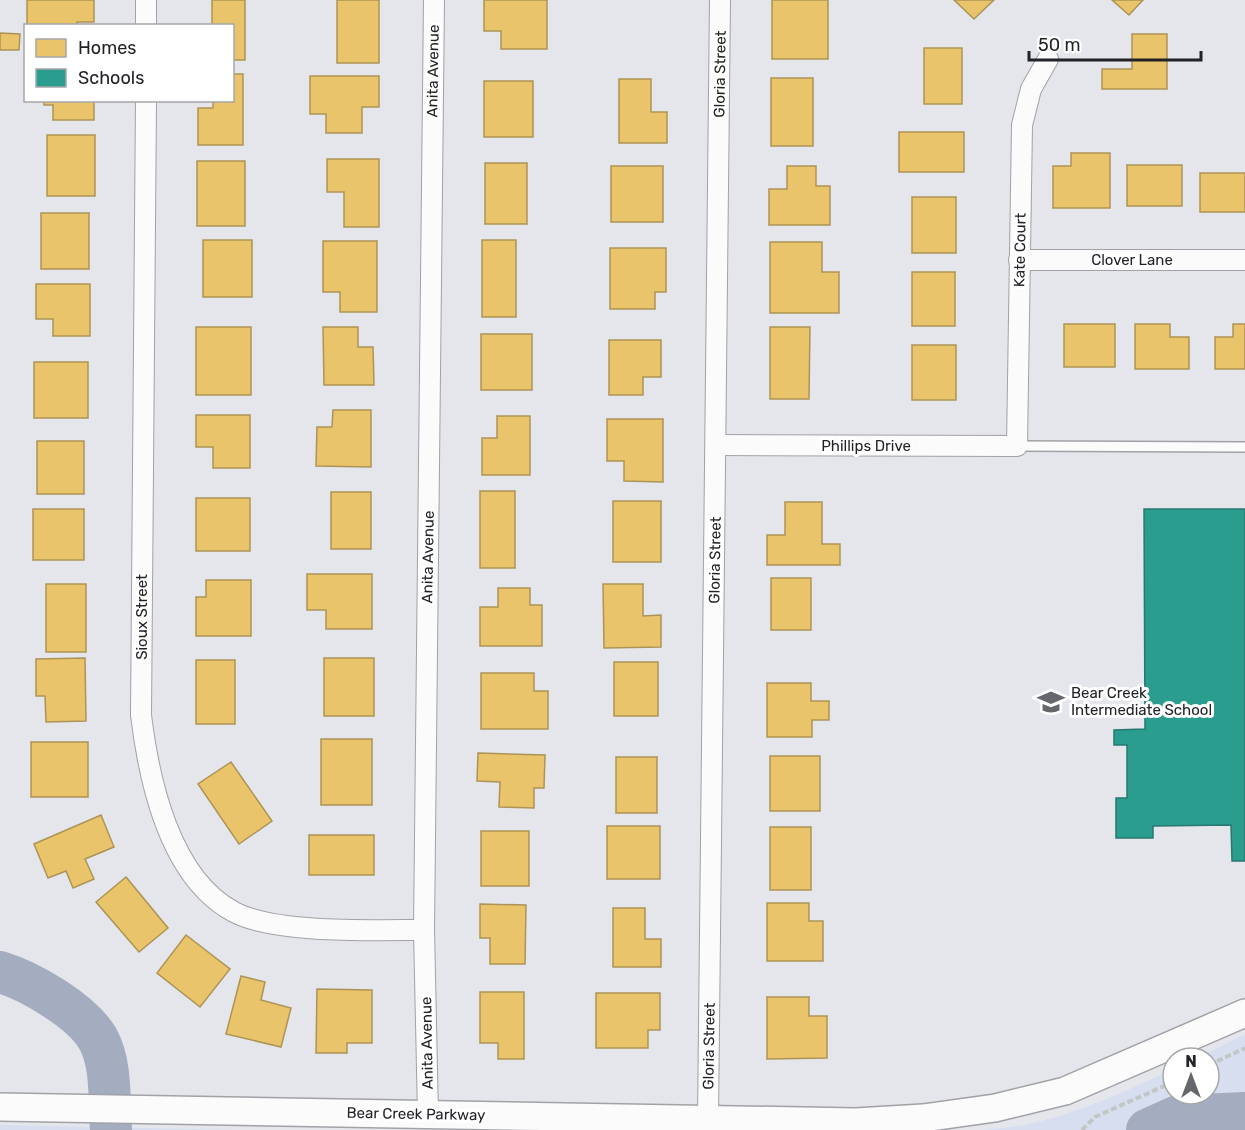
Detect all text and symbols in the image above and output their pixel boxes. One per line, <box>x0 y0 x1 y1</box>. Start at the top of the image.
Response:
legend <box>24 24 234 102</box>
street label: Anita Avenue <box>423 24 443 118</box>
scale bar <box>1029 24 1202 62</box>
street label: Gloria Street <box>710 30 730 118</box>
text: 50 m <box>1038 34 1081 56</box>
text: Homes <box>78 37 136 59</box>
text: Schools <box>78 67 144 89</box>
street label: Kate Court <box>1010 213 1030 287</box>
street label: Clover Lane <box>1091 251 1173 269</box>
street label: Phillips Drive <box>821 437 911 455</box>
street label: Anita Avenue <box>418 510 438 604</box>
street label: Gloria Street <box>705 516 725 604</box>
street label: Sioux Street <box>133 574 151 660</box>
place label: Bear Creek Intermediate School <box>1071 684 1212 719</box>
school or university icon: Bear Creek Intermediate School <box>1036 687 1066 717</box>
street label: Anita Avenue <box>417 996 437 1090</box>
street label: Gloria Street <box>699 1002 719 1090</box>
north arrow <box>1161 1046 1221 1106</box>
text: N <box>1185 1052 1197 1071</box>
street label: Bear Creek Parkway <box>346 1104 486 1124</box>

